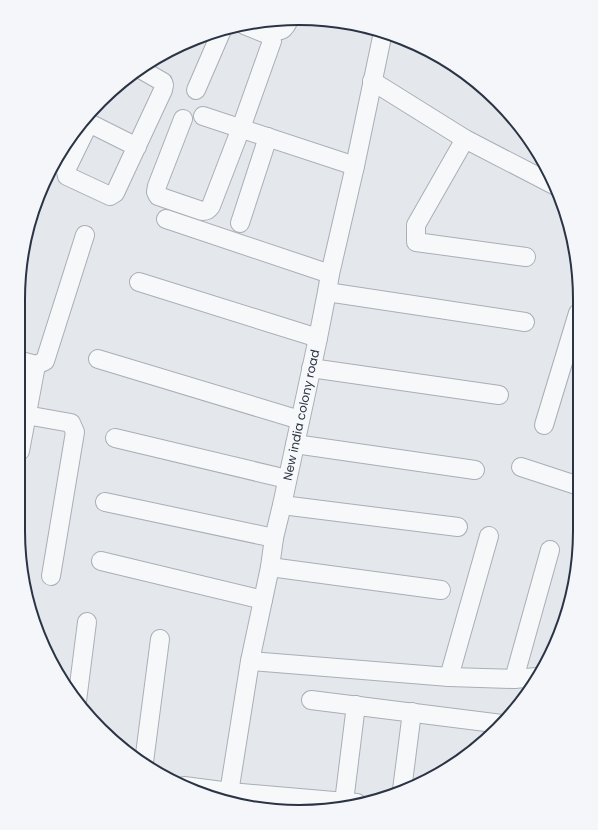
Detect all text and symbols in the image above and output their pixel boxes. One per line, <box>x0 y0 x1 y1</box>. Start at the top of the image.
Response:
street label: New india colony road <box>278 348 323 482</box>

